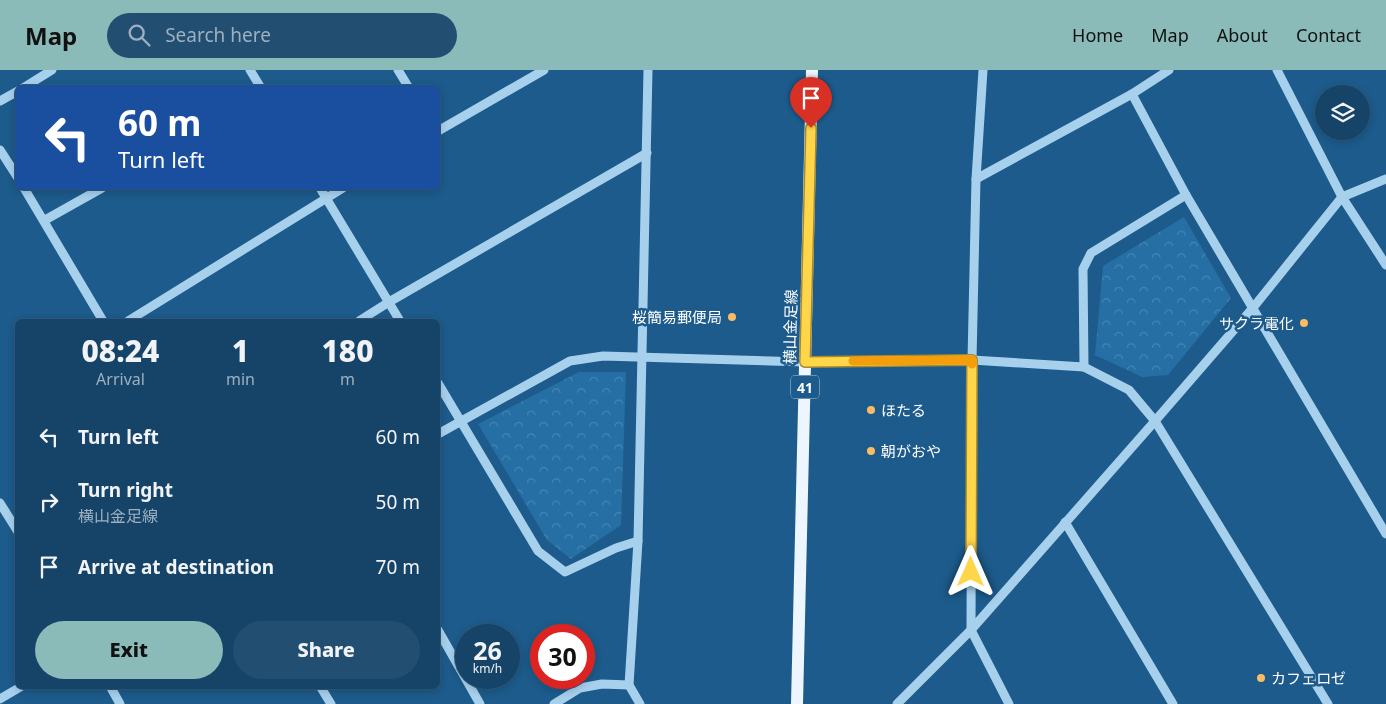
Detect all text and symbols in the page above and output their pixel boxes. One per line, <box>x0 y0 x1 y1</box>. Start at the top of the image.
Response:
search box <box>107 13 457 58</box>
text: Map <box>25 19 77 52</box>
icon: search <box>125 21 153 49</box>
text: Search here <box>165 22 271 48</box>
text: Home <box>1072 23 1123 47</box>
text: Map <box>1151 23 1189 47</box>
text: About <box>1217 23 1268 47</box>
text: Contact <box>1296 23 1361 47</box>
pin <box>790 77 832 128</box>
icon: arrive <box>797 84 825 112</box>
map controls <box>1315 85 1370 140</box>
button: layers <box>1315 85 1370 140</box>
text: 60 m <box>118 99 201 146</box>
icon: left <box>35 105 100 170</box>
text: Turn left <box>118 144 205 174</box>
street label: 横山金足線 <box>779 289 801 365</box>
place label: 桜簡易郵便局 <box>632 307 722 327</box>
marker: 桜簡易郵便局 <box>726 311 738 323</box>
place label: サクラ電化 <box>1219 313 1294 333</box>
marker: サクラ電化 <box>1298 317 1310 329</box>
text: 08:24 <box>82 330 159 371</box>
text: 1 <box>232 330 249 371</box>
text: 180 <box>321 330 373 371</box>
text: Arrival <box>96 368 145 390</box>
text: min <box>226 368 255 390</box>
text: m <box>340 368 355 390</box>
road number: 41 <box>791 376 819 398</box>
place label: ほたる <box>881 400 926 420</box>
marker: ほたる <box>865 404 877 416</box>
icon: left <box>35 423 63 451</box>
text: Turn left <box>78 424 159 450</box>
text: 60 m <box>376 424 420 450</box>
place label: 朝がおや <box>881 441 941 461</box>
marker: 朝がおや <box>865 445 877 457</box>
text: Turn right <box>78 477 173 503</box>
icon: right <box>35 488 63 516</box>
text: 50 m <box>376 489 420 515</box>
text: 横山金足線 <box>78 505 158 527</box>
position arrow <box>944 545 996 597</box>
icon: arrive <box>35 553 63 581</box>
text: Arrive at destination <box>78 554 274 580</box>
text: 70 m <box>376 554 420 580</box>
button: Exit <box>35 621 223 679</box>
button: Share <box>233 621 420 679</box>
speed limit sign: 30 <box>530 624 595 689</box>
text: 26 <box>473 633 502 667</box>
text: km/h <box>473 660 502 677</box>
place label: カフェロゼ <box>1271 668 1346 688</box>
marker: カフェロゼ <box>1255 672 1267 684</box>

